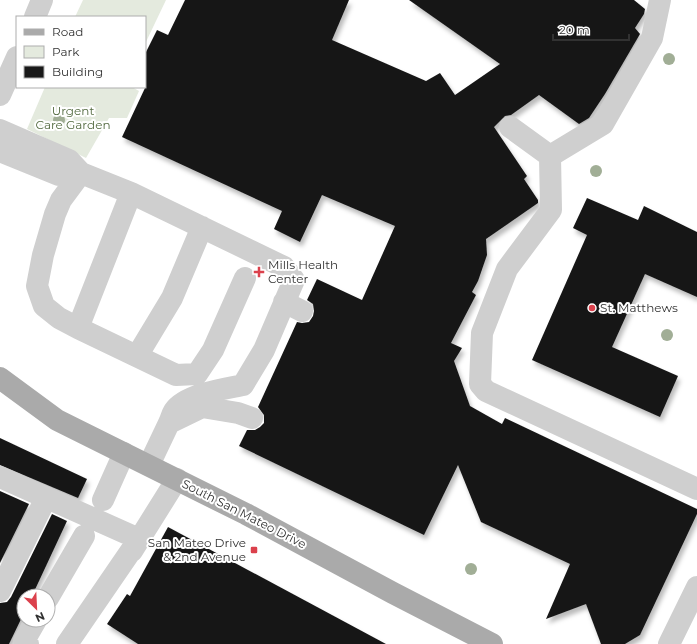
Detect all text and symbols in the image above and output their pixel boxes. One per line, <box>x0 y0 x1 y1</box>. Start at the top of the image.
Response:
legend <box>16 16 146 88</box>
scale bar <box>553 16 629 42</box>
text: 20 m <box>559 22 590 37</box>
text: Road <box>52 24 83 39</box>
text: Park <box>52 44 80 59</box>
text: Building <box>52 64 103 79</box>
park label: Urgent Care Garden <box>35 103 111 132</box>
place label: Mills Health Center <box>268 257 338 286</box>
marker: Mills Health Center <box>253 266 265 278</box>
place label: St. Matthews <box>600 300 678 315</box>
marker: St. Matthews <box>587 303 597 313</box>
street label: South San Mateo Drive <box>180 476 309 551</box>
place label: San Mateo Drive & 2nd Avenue <box>148 535 246 564</box>
marker: San Mateo Drive & 2nd Avenue <box>249 545 259 555</box>
north arrow <box>16 588 56 628</box>
text: N <box>33 609 47 625</box>

